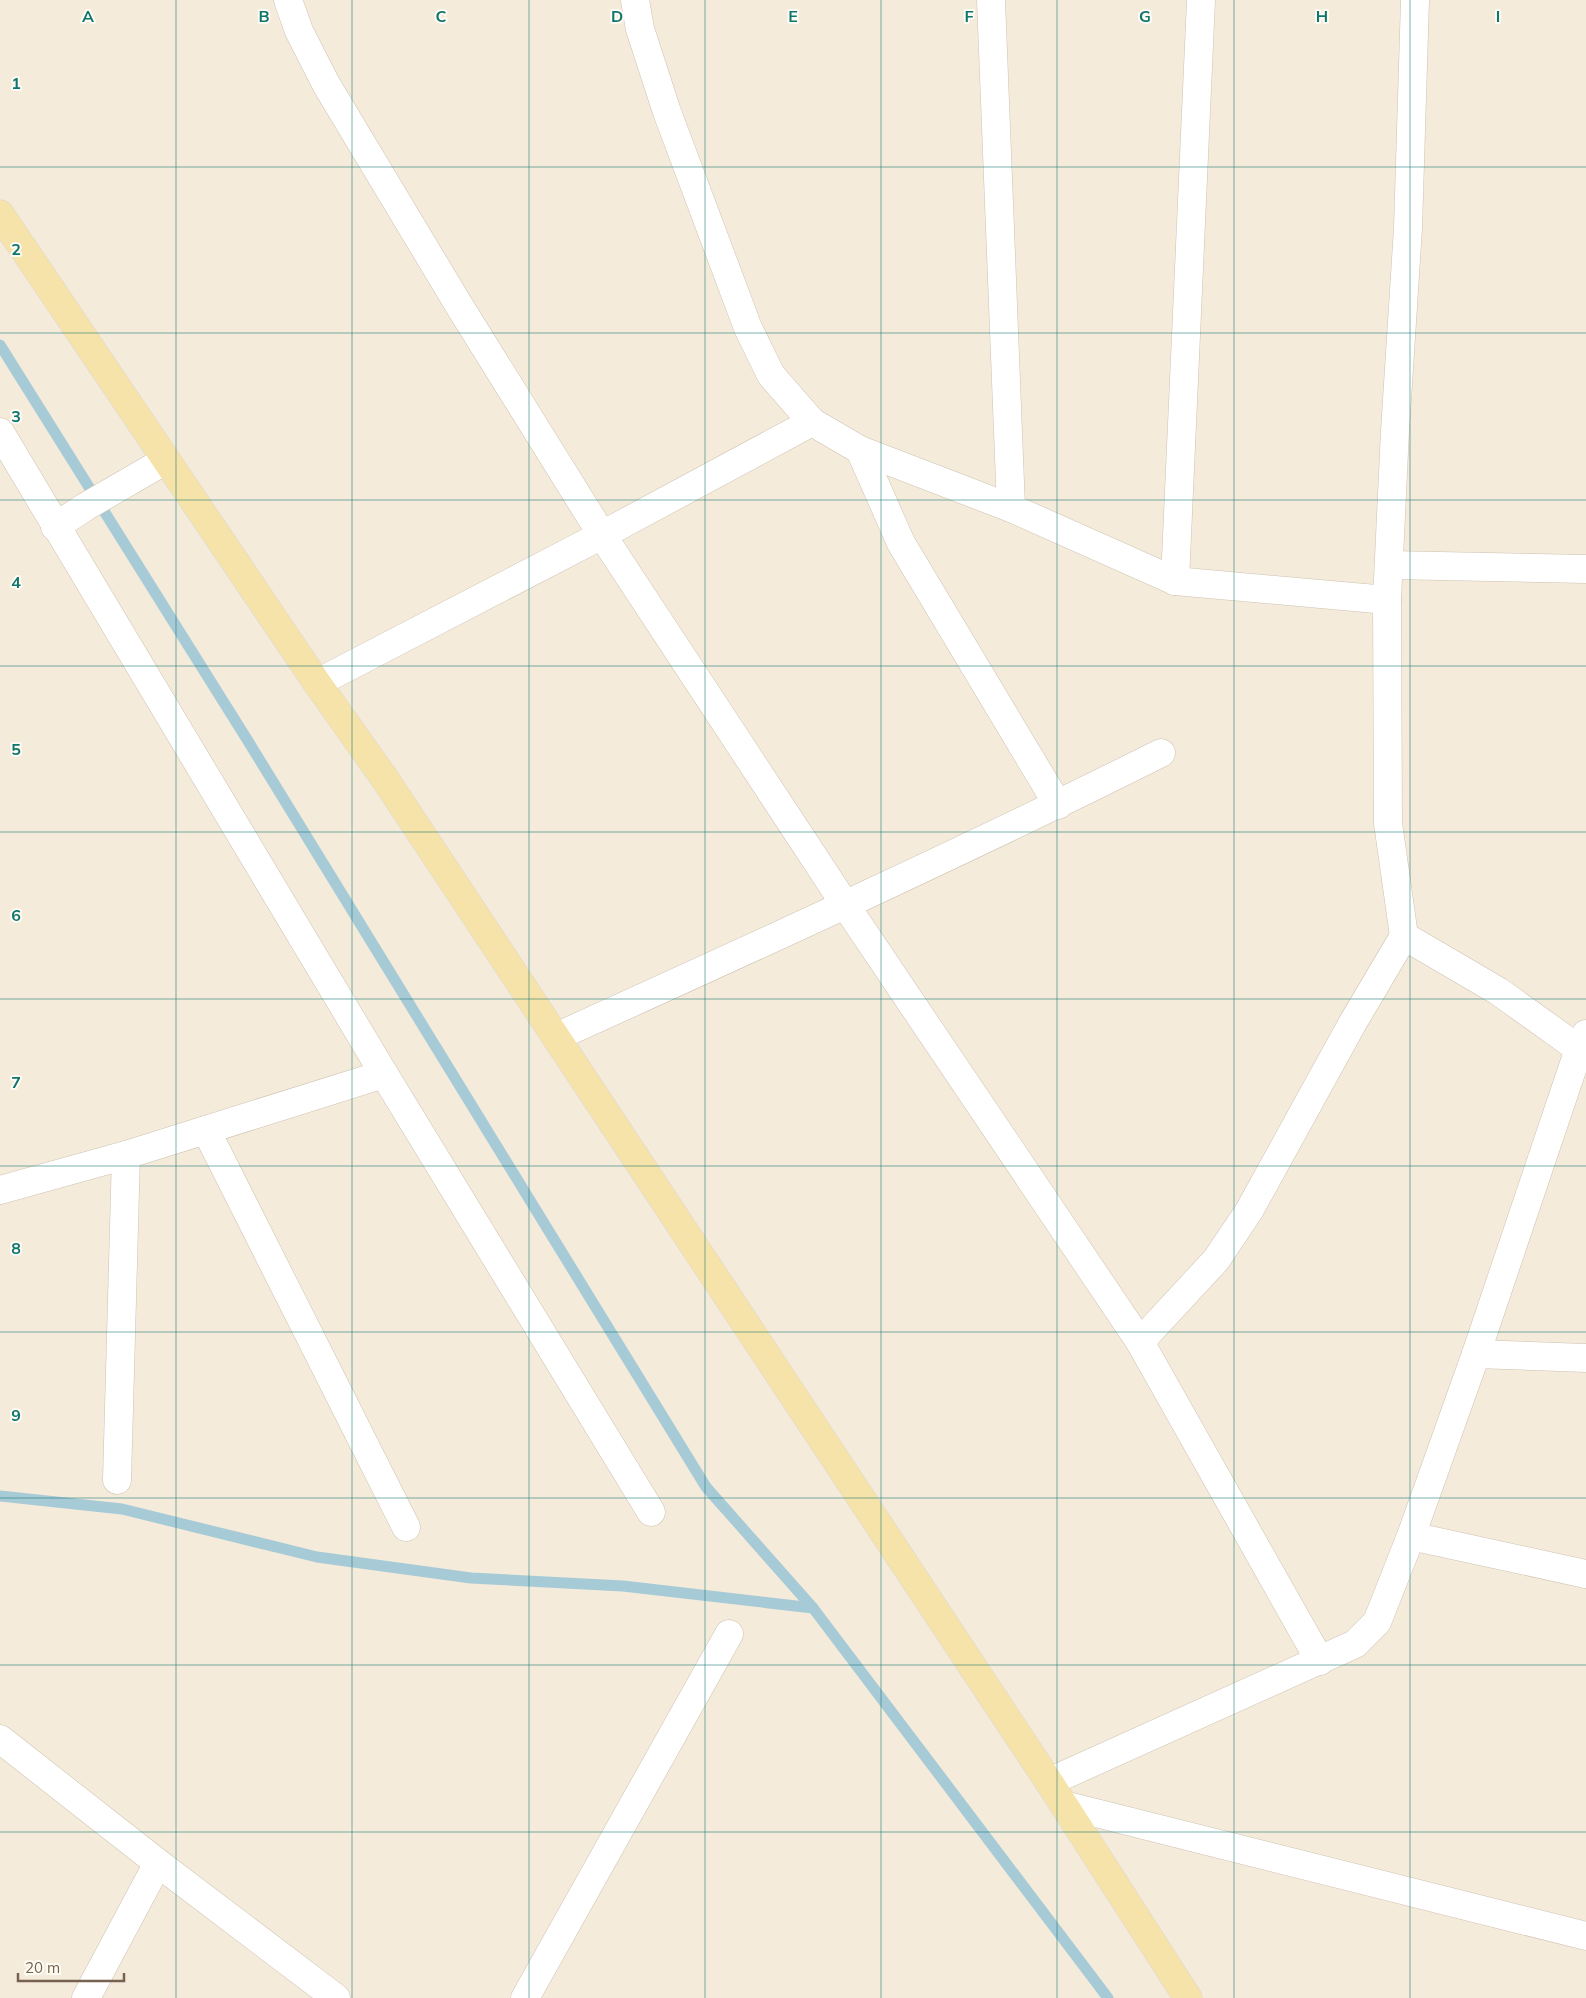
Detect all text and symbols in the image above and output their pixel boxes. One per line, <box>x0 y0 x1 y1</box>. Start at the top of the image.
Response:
text: A <box>82 6 94 26</box>
text: B <box>258 6 270 26</box>
text: C <box>436 6 447 26</box>
text: D <box>611 6 623 26</box>
text: E <box>788 6 798 26</box>
text: F <box>964 6 974 26</box>
text: G <box>1139 6 1151 26</box>
text: H <box>1316 6 1328 26</box>
text: I <box>1496 6 1500 26</box>
text: 1 <box>11 73 21 93</box>
text: 2 <box>11 239 21 259</box>
text: 3 <box>11 406 21 426</box>
text: 4 <box>11 572 21 592</box>
text: 5 <box>11 739 21 759</box>
text: 6 <box>11 905 21 925</box>
text: 7 <box>11 1072 21 1092</box>
text: 8 <box>11 1238 21 1258</box>
text: 9 <box>11 1405 21 1425</box>
scale bar <box>18 1950 124 1982</box>
text: 20 m <box>25 1958 60 1977</box>

